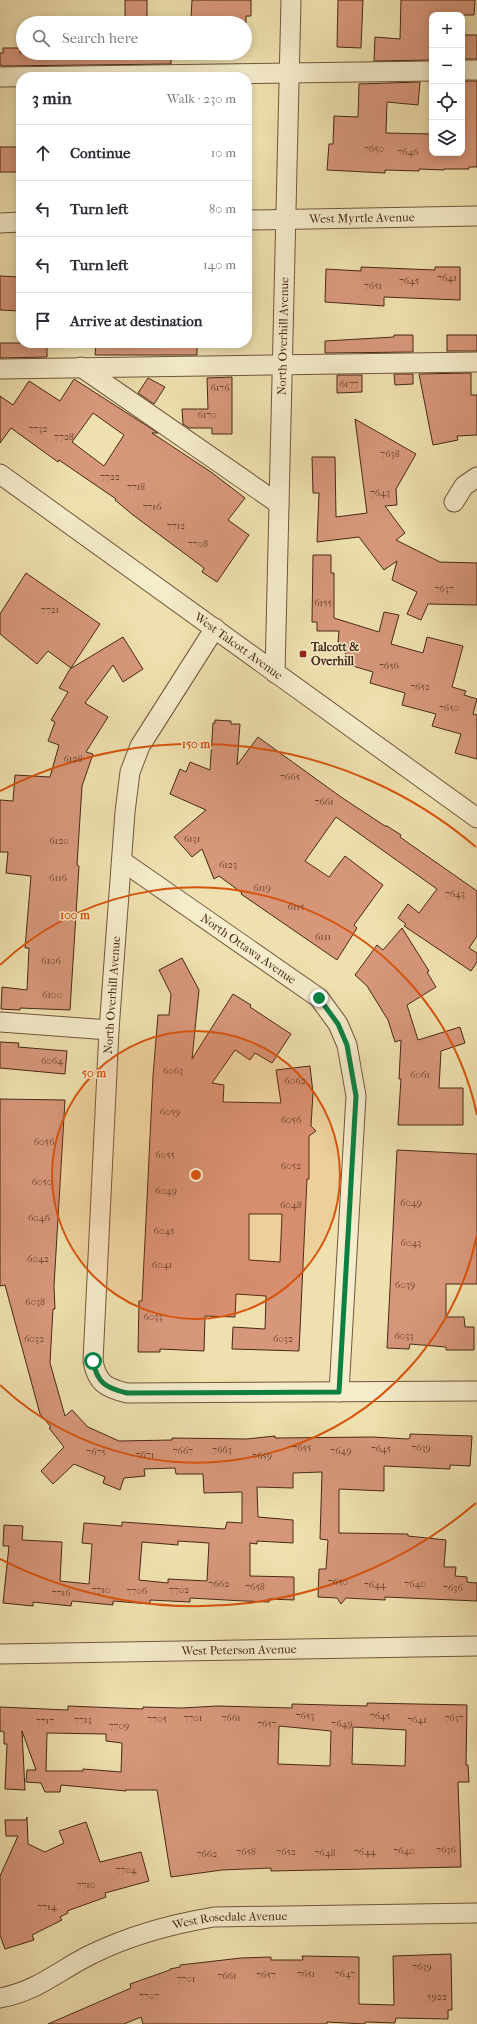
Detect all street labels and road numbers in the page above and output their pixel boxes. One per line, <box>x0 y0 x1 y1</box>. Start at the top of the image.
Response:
street label: West Myrtle Avenue <box>308 210 415 226</box>
street label: North Overhill Avenue <box>275 277 291 395</box>
street label: West Talcott Avenue <box>191 609 285 683</box>
street label: North Ottawa Avenue <box>198 911 299 987</box>
street label: North Overhill Avenue <box>101 936 123 1054</box>
street label: West Peterson Avenue <box>180 1642 297 1658</box>
street label: West Rosedale Avenue <box>170 1909 288 1932</box>

